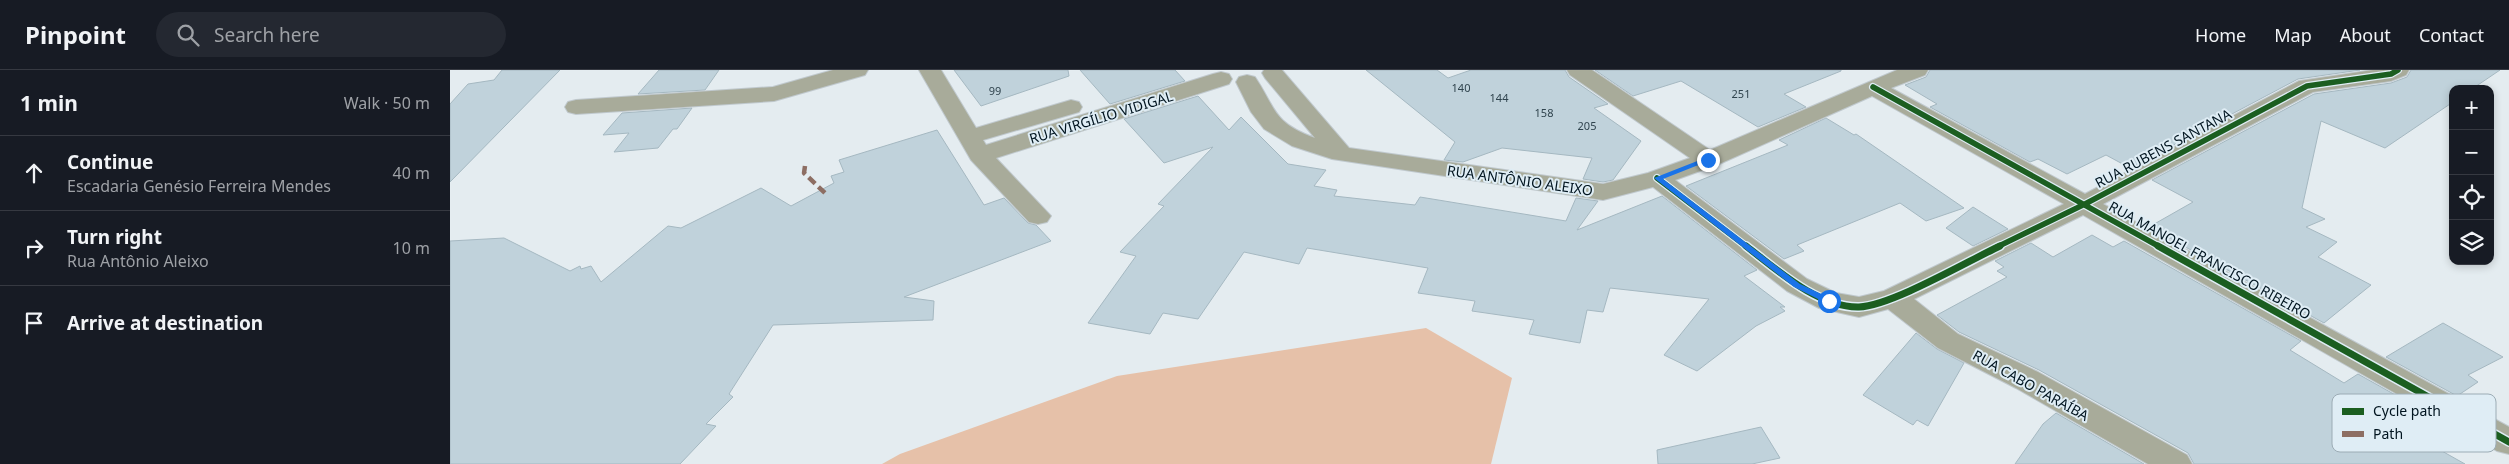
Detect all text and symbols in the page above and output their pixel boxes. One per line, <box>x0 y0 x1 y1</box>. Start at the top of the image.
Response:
search box <box>156 12 506 57</box>
text: Pinpoint <box>25 18 126 51</box>
icon: search <box>174 21 202 49</box>
text: Search here <box>214 22 320 48</box>
text: Home <box>2195 23 2246 47</box>
text: Map <box>2274 23 2312 47</box>
text: About <box>2340 23 2391 47</box>
text: Contact <box>2419 23 2484 47</box>
house number: 140 <box>1452 80 1470 95</box>
house number: 99 <box>989 83 1001 98</box>
map controls <box>2449 85 2494 265</box>
button: + <box>2449 85 2494 130</box>
street label: RUA VIRGÍLIO VIDIGAL <box>1027 86 1175 148</box>
house number: 251 <box>1732 86 1750 101</box>
text: 1 min <box>20 89 78 117</box>
house number: 144 <box>1490 90 1509 105</box>
text: Walk · 50 m <box>344 92 430 114</box>
street label: RUA RUBENS SANTANA <box>2092 104 2235 192</box>
house number: 158 <box>1535 105 1553 120</box>
house number: 205 <box>1578 118 1596 133</box>
button: − <box>2449 130 2494 175</box>
text: Continue <box>67 149 153 175</box>
route end <box>1697 149 1720 172</box>
icon: ahead <box>20 159 48 187</box>
street label: RUA ANTÔNIO ALEIXO <box>1446 160 1594 200</box>
text: 40 m <box>393 162 430 184</box>
text: Escadaria Genésio Ferreira Mendes <box>67 175 331 197</box>
button: locate <box>2449 175 2494 220</box>
street label: RUA MANOEL FRANCISCO RIBEIRO <box>2106 196 2314 324</box>
button: layers <box>2449 220 2494 265</box>
text: Turn right <box>67 224 162 250</box>
icon: right <box>20 234 48 262</box>
text: 10 m <box>393 237 430 259</box>
text: Rua Antônio Aleixo <box>67 250 209 272</box>
route start <box>1818 290 1841 313</box>
icon: arrive <box>20 309 48 337</box>
text: Arrive at destination <box>67 310 263 336</box>
street label: RUA CABO PARAÍBA <box>1970 345 2093 425</box>
legend <box>2332 394 2496 452</box>
text: Cycle path <box>2373 401 2441 420</box>
text: Path <box>2373 424 2403 443</box>

